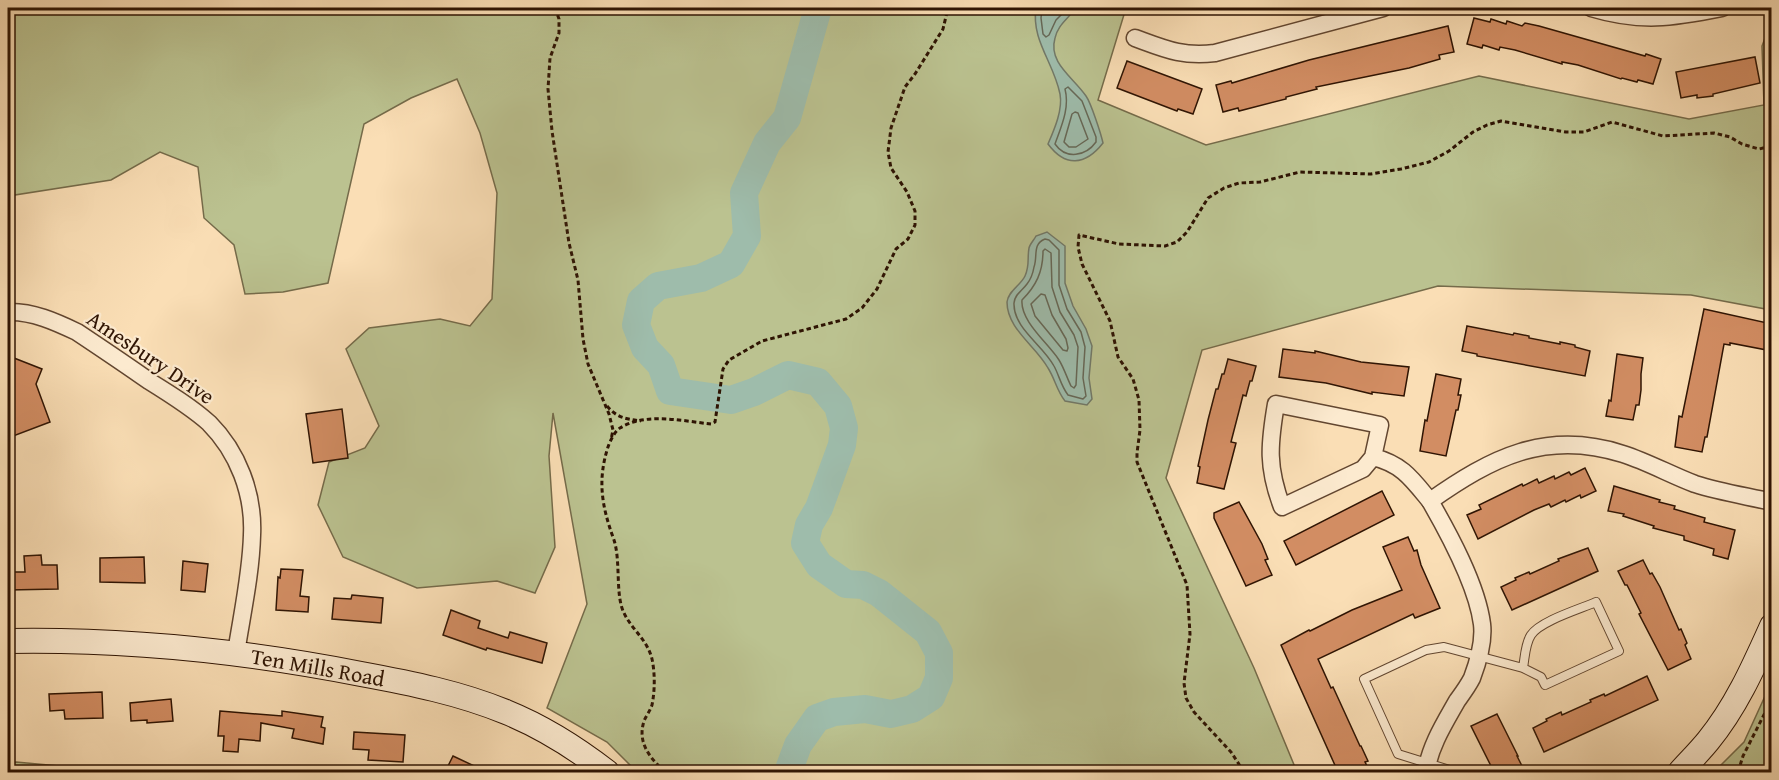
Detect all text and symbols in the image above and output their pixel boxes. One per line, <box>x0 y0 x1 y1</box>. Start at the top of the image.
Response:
street label: Amesbury Drive <box>81 302 221 412</box>
street label: Ten Mills Road <box>249 640 388 695</box>

